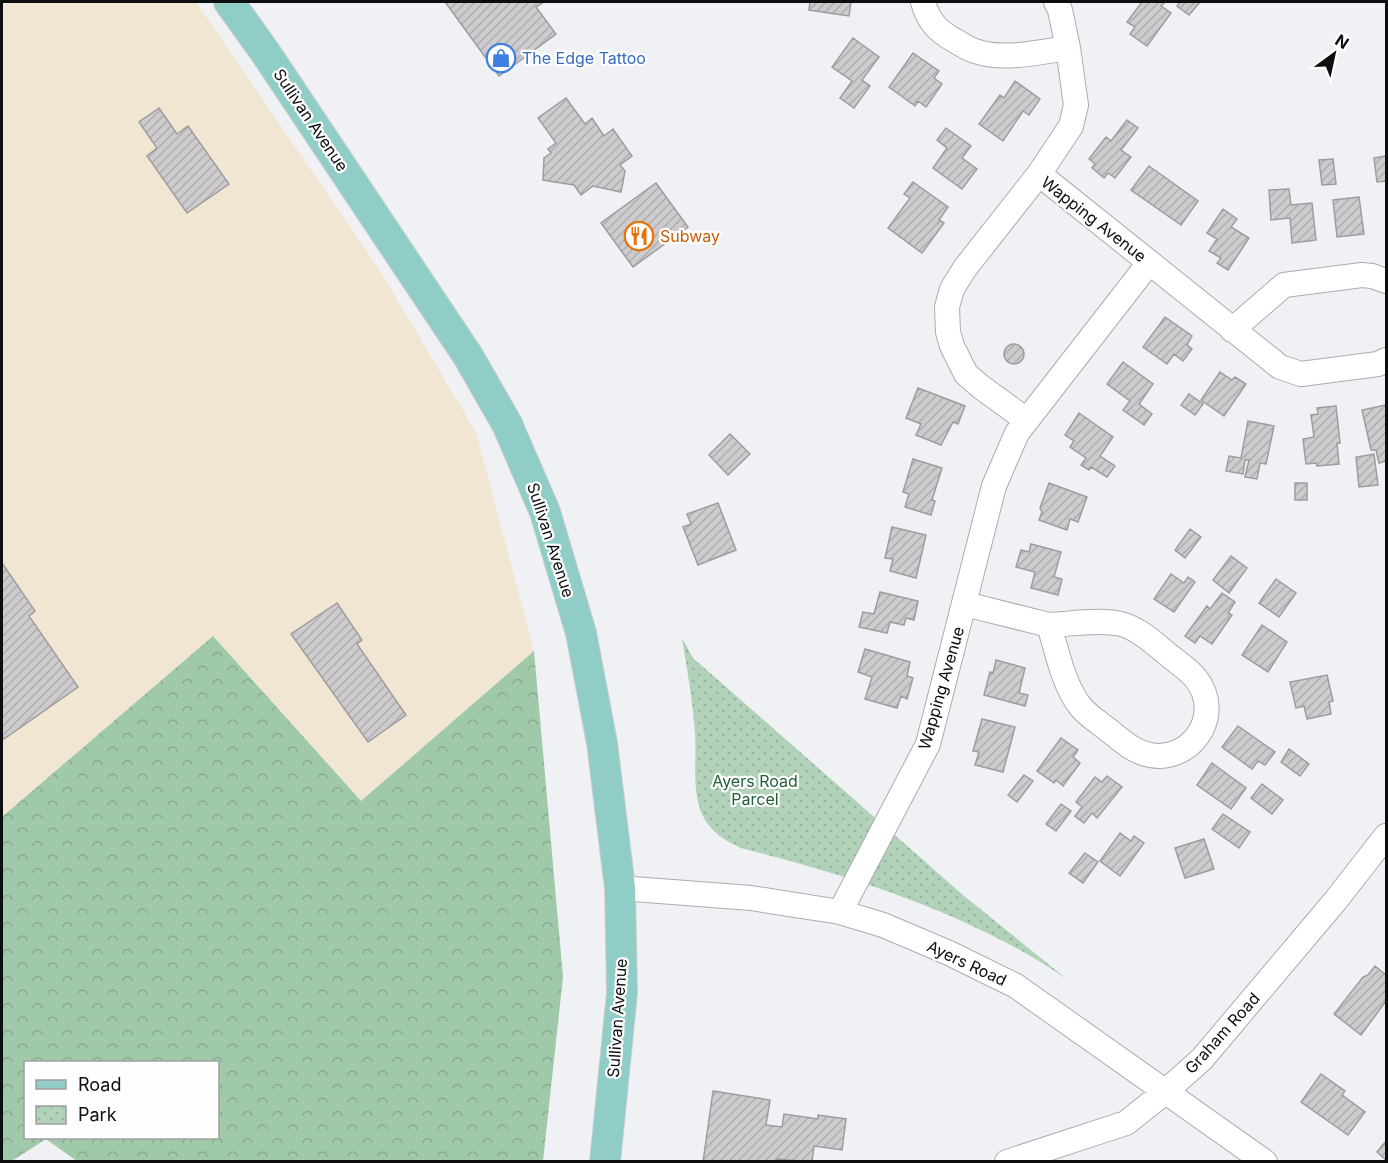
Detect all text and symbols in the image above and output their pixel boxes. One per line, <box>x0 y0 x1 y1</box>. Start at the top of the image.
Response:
north arrow <box>1304 24 1364 84</box>
text: N <box>1332 30 1353 53</box>
shop icon: The Edge Tattoo <box>485 42 517 74</box>
place label: The Edge Tattoo <box>522 48 646 68</box>
street label: Sullivan Avenue <box>269 65 353 175</box>
street label: Wapping Avenue <box>1038 172 1150 266</box>
restaurant icon: Subway <box>623 220 655 252</box>
place label: Subway <box>660 226 720 246</box>
street label: Sullivan Avenue <box>523 480 579 600</box>
street label: Wapping Avenue <box>914 624 968 752</box>
park label: Ayers Road Parcel <box>712 771 798 809</box>
street label: Ayers Road <box>924 936 1010 990</box>
street label: Sullivan Avenue <box>603 958 631 1078</box>
street label: Graham Road <box>1180 988 1264 1078</box>
legend <box>24 1061 219 1139</box>
text: Road <box>78 1074 121 1095</box>
text: Park <box>78 1104 117 1125</box>

